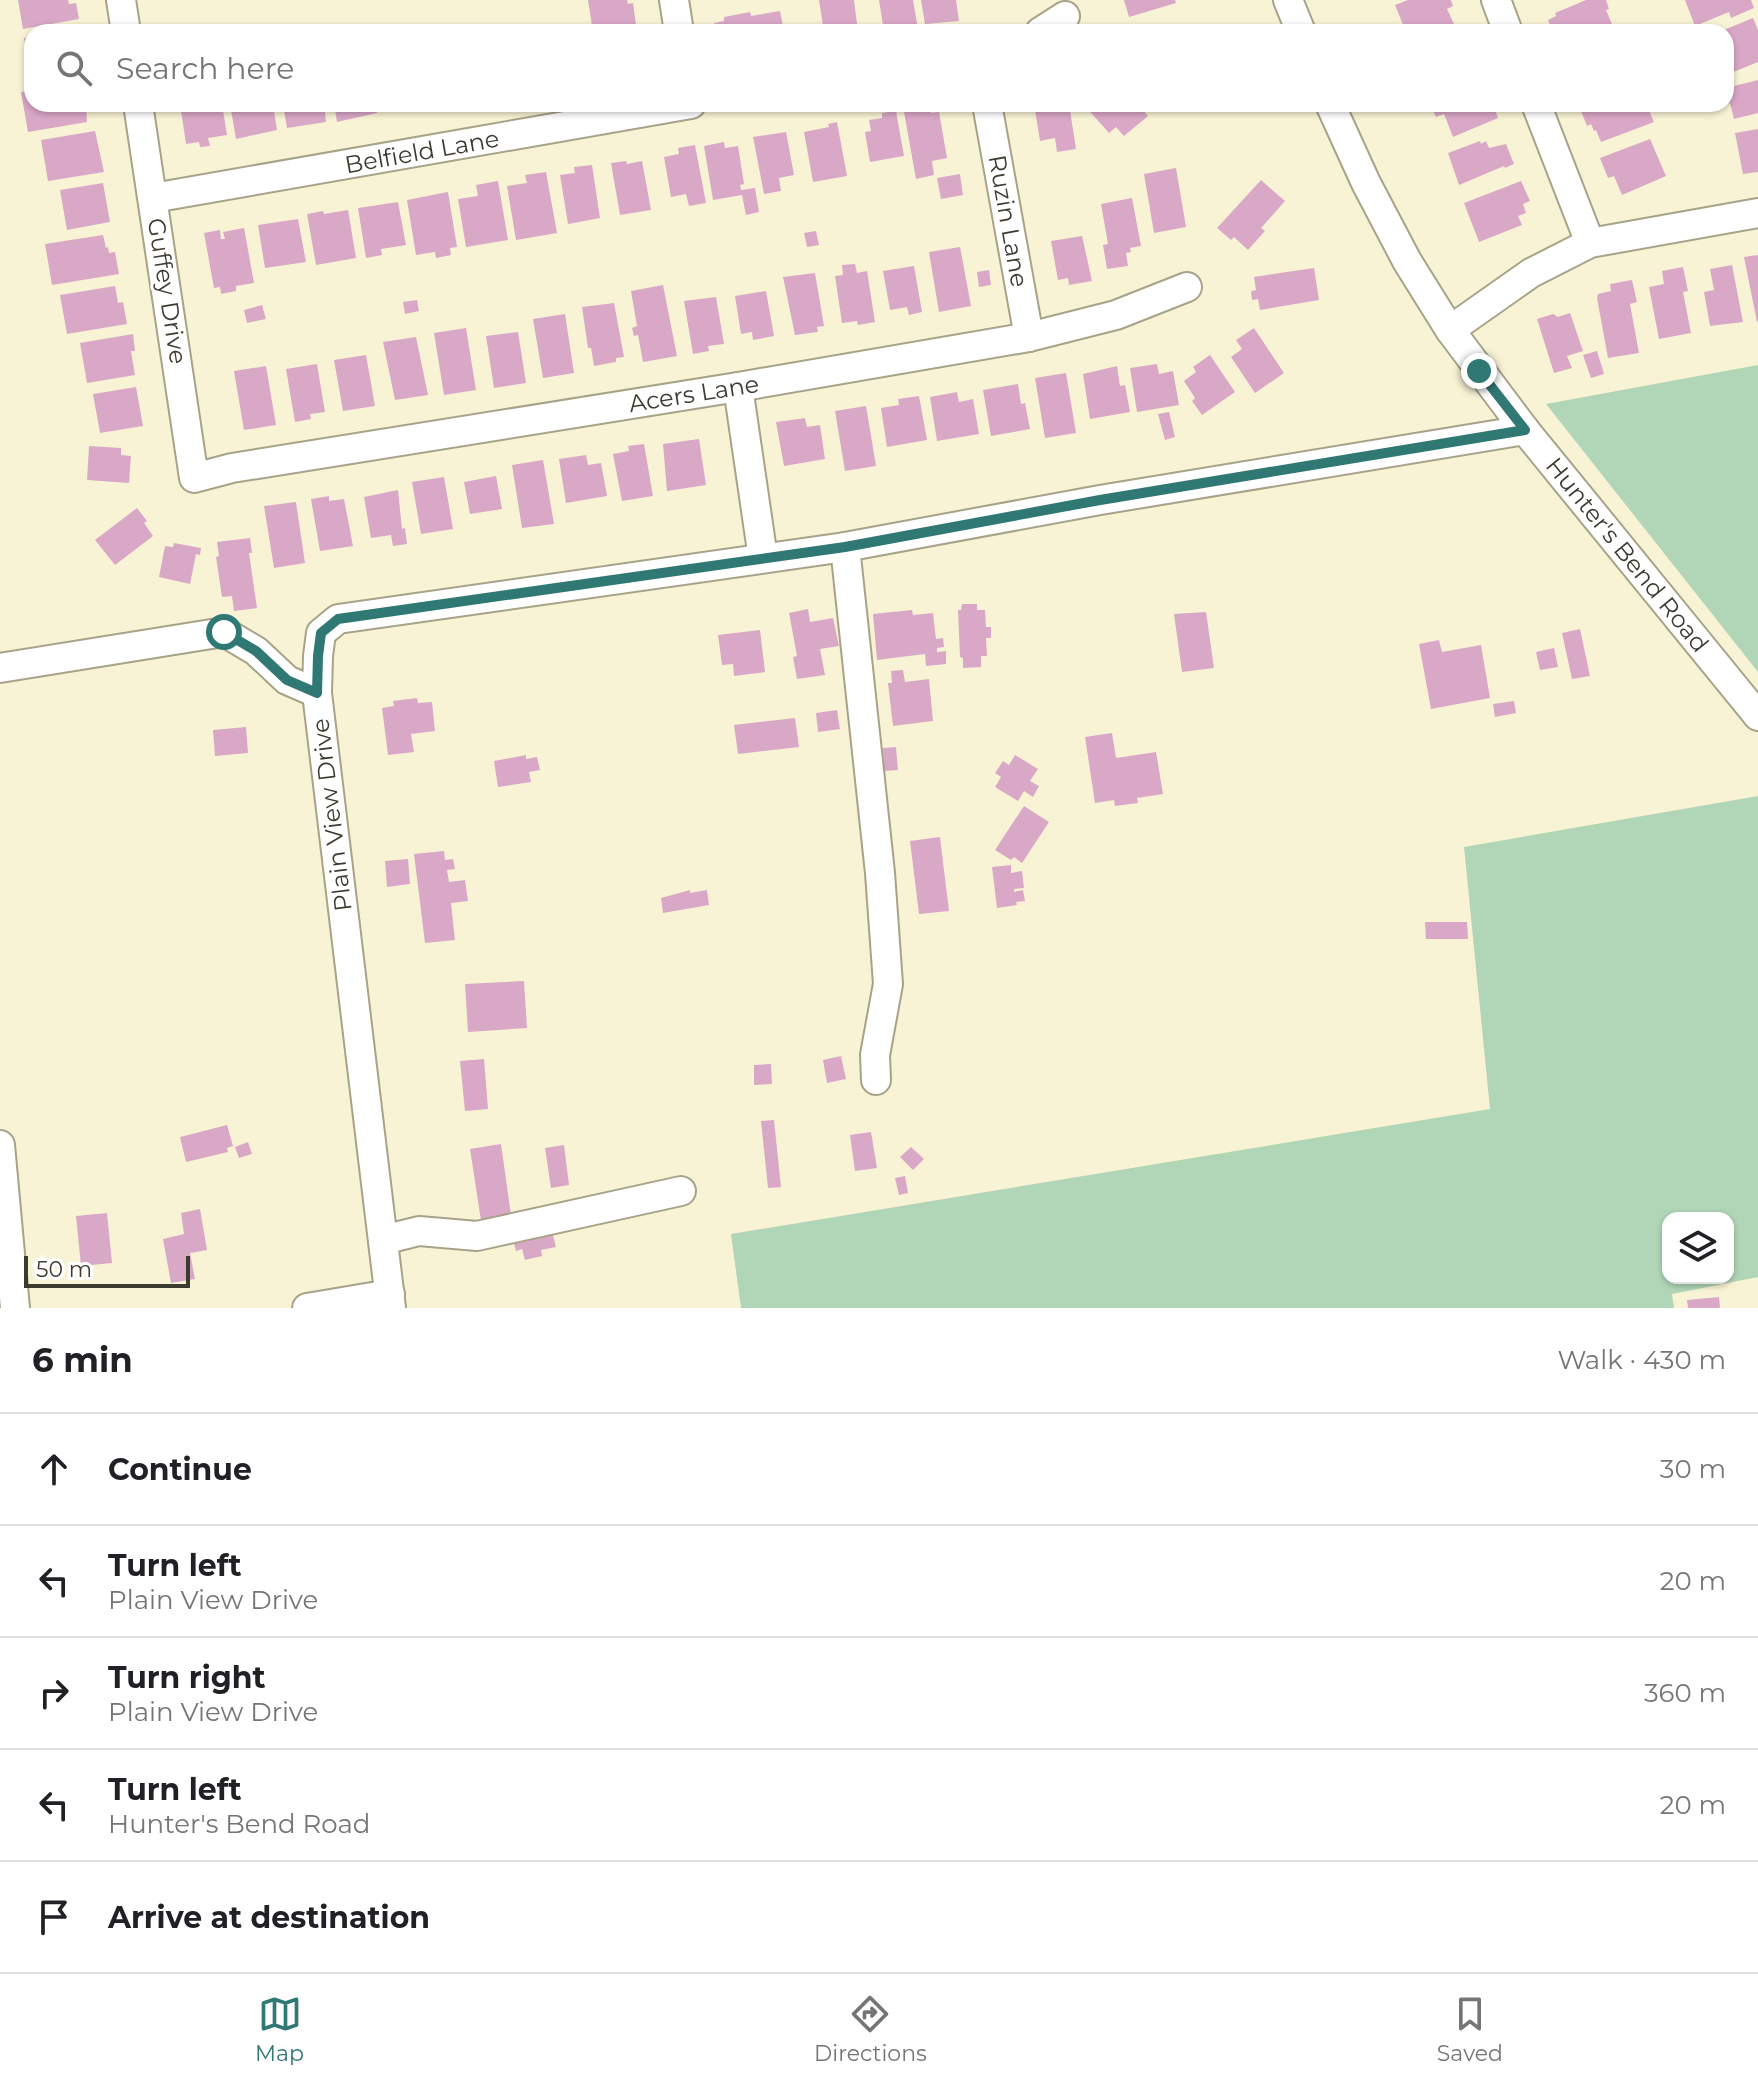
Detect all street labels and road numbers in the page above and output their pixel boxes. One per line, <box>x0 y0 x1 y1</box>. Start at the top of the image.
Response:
street label: Belfield Lane <box>343 124 501 179</box>
street label: Ruzin Lane <box>983 153 1034 289</box>
street label: Guffey Drive <box>142 216 193 366</box>
street label: Acers Lane <box>627 369 761 418</box>
street label: Hunter's Bend Road <box>1540 451 1715 658</box>
street label: Plain View Drive <box>305 717 358 913</box>

